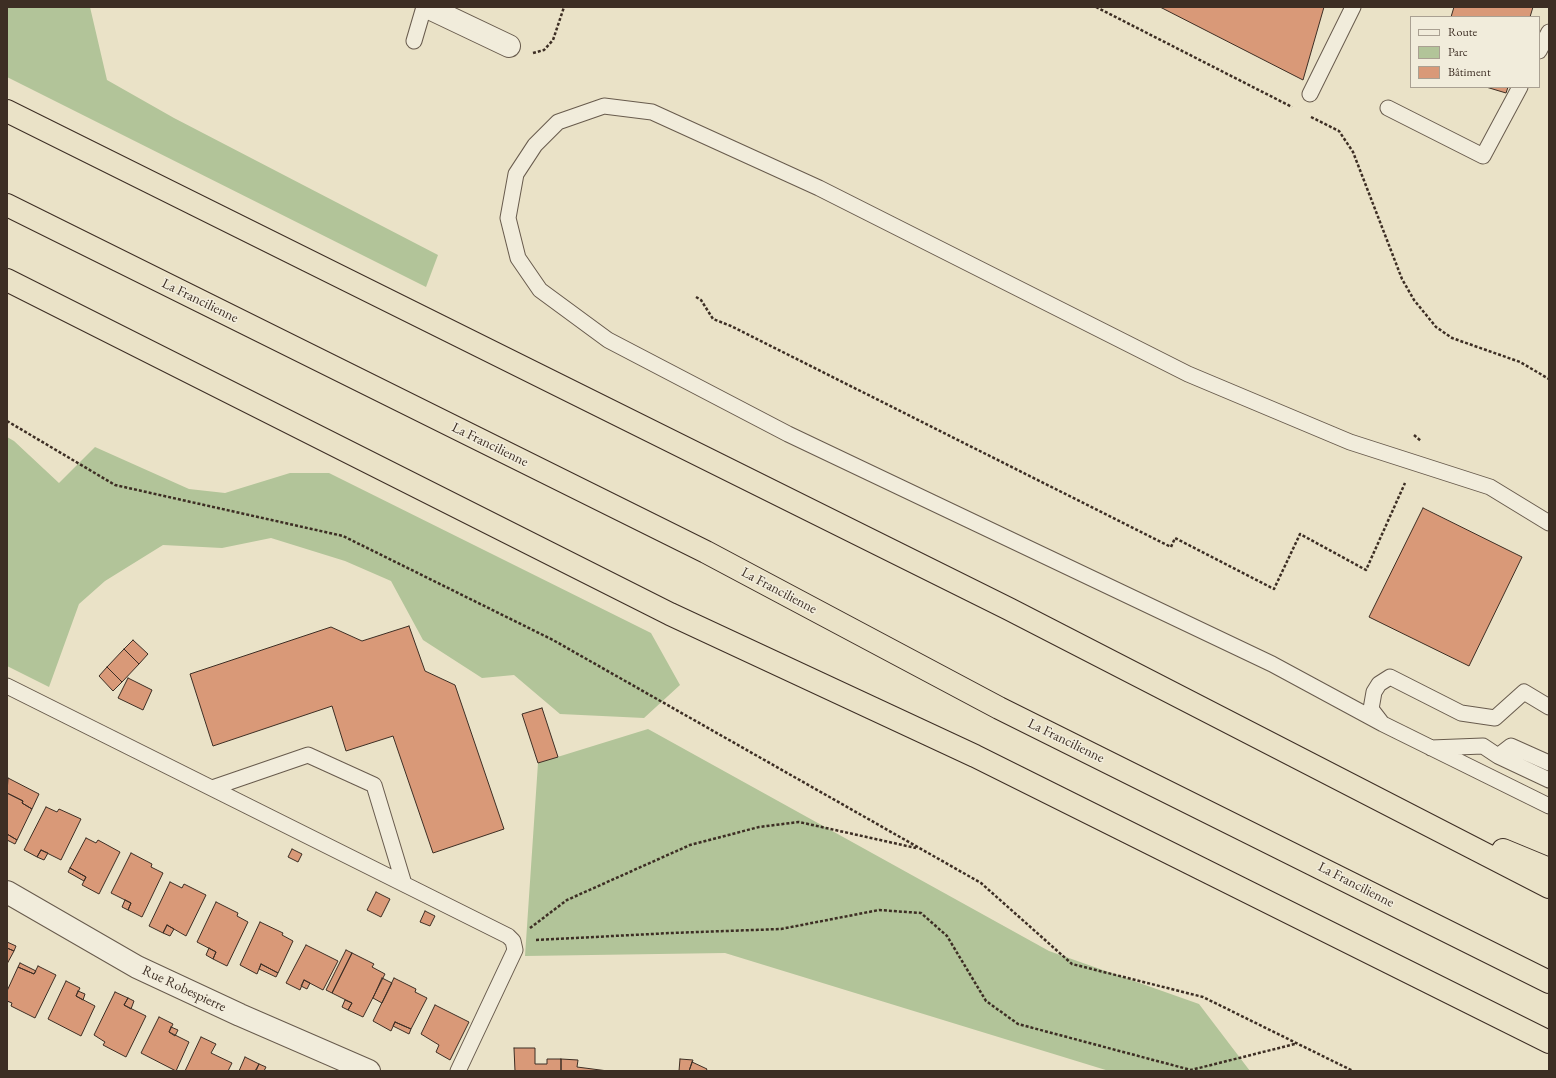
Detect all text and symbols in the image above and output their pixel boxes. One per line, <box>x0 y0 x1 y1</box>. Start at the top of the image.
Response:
legend <box>1410 16 1540 88</box>
text: Route <box>1448 24 1477 40</box>
text: Parc <box>1448 44 1468 60</box>
text: Bâtiment <box>1448 64 1491 80</box>
street label: La Francilienne <box>159 275 241 327</box>
street label: La Francilienne <box>449 419 531 471</box>
street label: La Francilienne <box>738 564 820 618</box>
street label: La Francilienne <box>1025 715 1107 767</box>
street label: La Francilienne <box>1315 859 1397 911</box>
street label: Rue Robespierre <box>139 962 229 1016</box>

